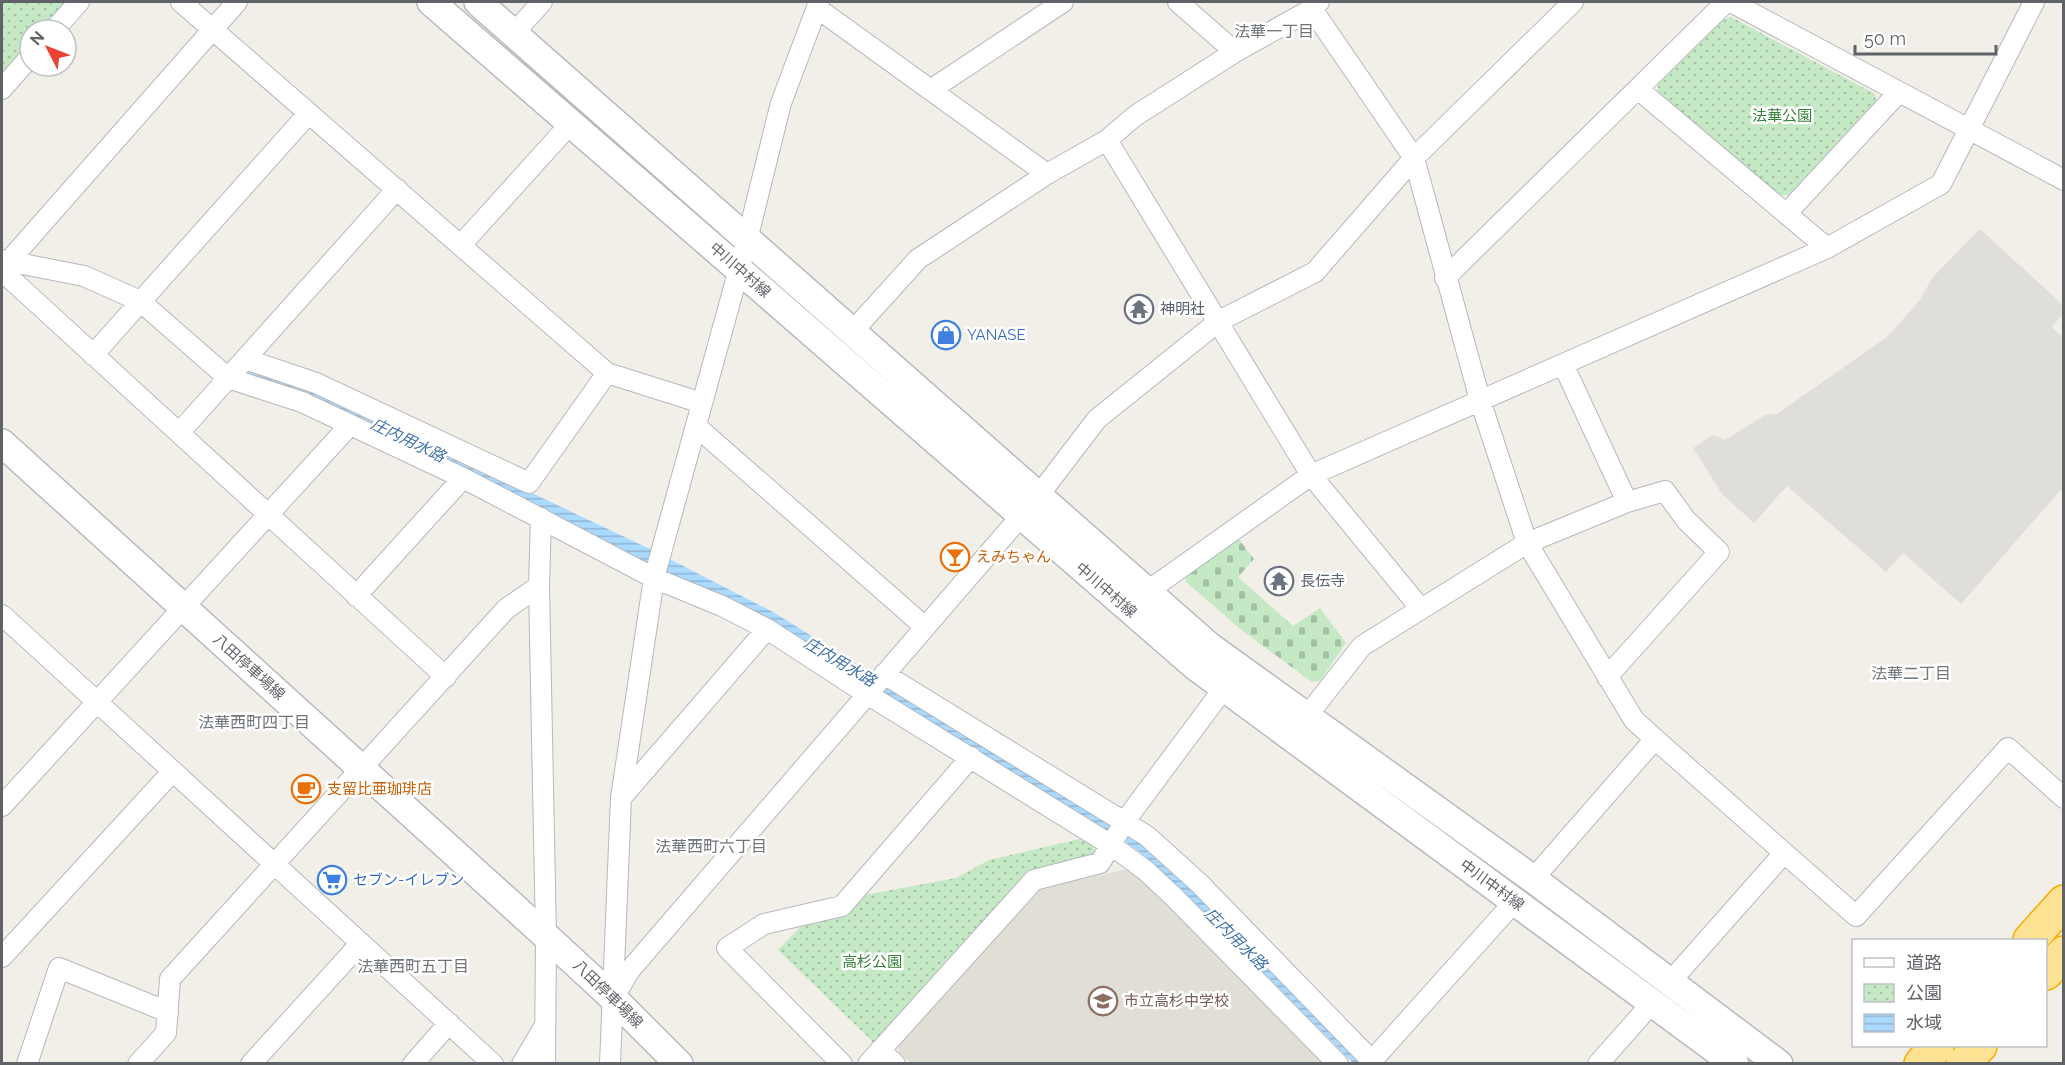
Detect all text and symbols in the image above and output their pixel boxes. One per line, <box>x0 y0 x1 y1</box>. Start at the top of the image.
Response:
north arrow <box>18 18 78 78</box>
scale bar <box>1855 18 1996 56</box>
district label: 法華一丁目 <box>1234 22 1314 41</box>
text: N <box>26 27 48 49</box>
text: 50 m <box>1864 28 1906 49</box>
park label: 法華公園 <box>1752 107 1812 125</box>
street label: 中川中村線 <box>706 239 774 301</box>
temple icon: 神明社 <box>1123 293 1155 325</box>
place label: 神明社 <box>1160 300 1205 318</box>
shop icon: YANASE <box>930 319 962 351</box>
place label: YANASE <box>967 326 1026 344</box>
water label: 庄内用水路 <box>368 414 450 467</box>
bar icon: えみちゃん <box>939 541 971 573</box>
place label: えみちゃん <box>976 548 1051 566</box>
street label: 中川中村線 <box>1072 559 1140 621</box>
temple icon: 長伝寺 <box>1263 565 1295 597</box>
place label: 長伝寺 <box>1300 572 1345 590</box>
street label: 八田停車場線 <box>210 630 288 704</box>
water label: 庄内用水路 <box>801 633 881 692</box>
district label: 法華二丁目 <box>1871 664 1951 683</box>
district label: 法華西町四丁目 <box>198 713 310 732</box>
cafe icon: 支留比亜珈琲店 <box>290 773 322 805</box>
place label: 支留比亜珈琲店 <box>327 780 432 798</box>
district label: 法華西町六丁目 <box>655 837 767 856</box>
street label: 中川中村線 <box>1456 856 1528 914</box>
supermarket icon: セブン-イレブン <box>316 864 348 896</box>
place label: セブン-イレブン <box>353 871 464 889</box>
water label: 庄内用水路 <box>1201 904 1272 975</box>
legend <box>1852 939 2047 1047</box>
text: 道路 <box>1906 952 1942 973</box>
park label: 高杉公園 <box>842 953 902 971</box>
street label: 八田停車場線 <box>569 956 647 1032</box>
district label: 法華西町五丁目 <box>357 957 469 976</box>
text: 公園 <box>1906 982 1942 1003</box>
school or university icon: 市立高杉中学校 <box>1087 985 1119 1017</box>
place label: 市立高杉中学校 <box>1124 992 1229 1010</box>
text: 水域 <box>1906 1012 1942 1033</box>

